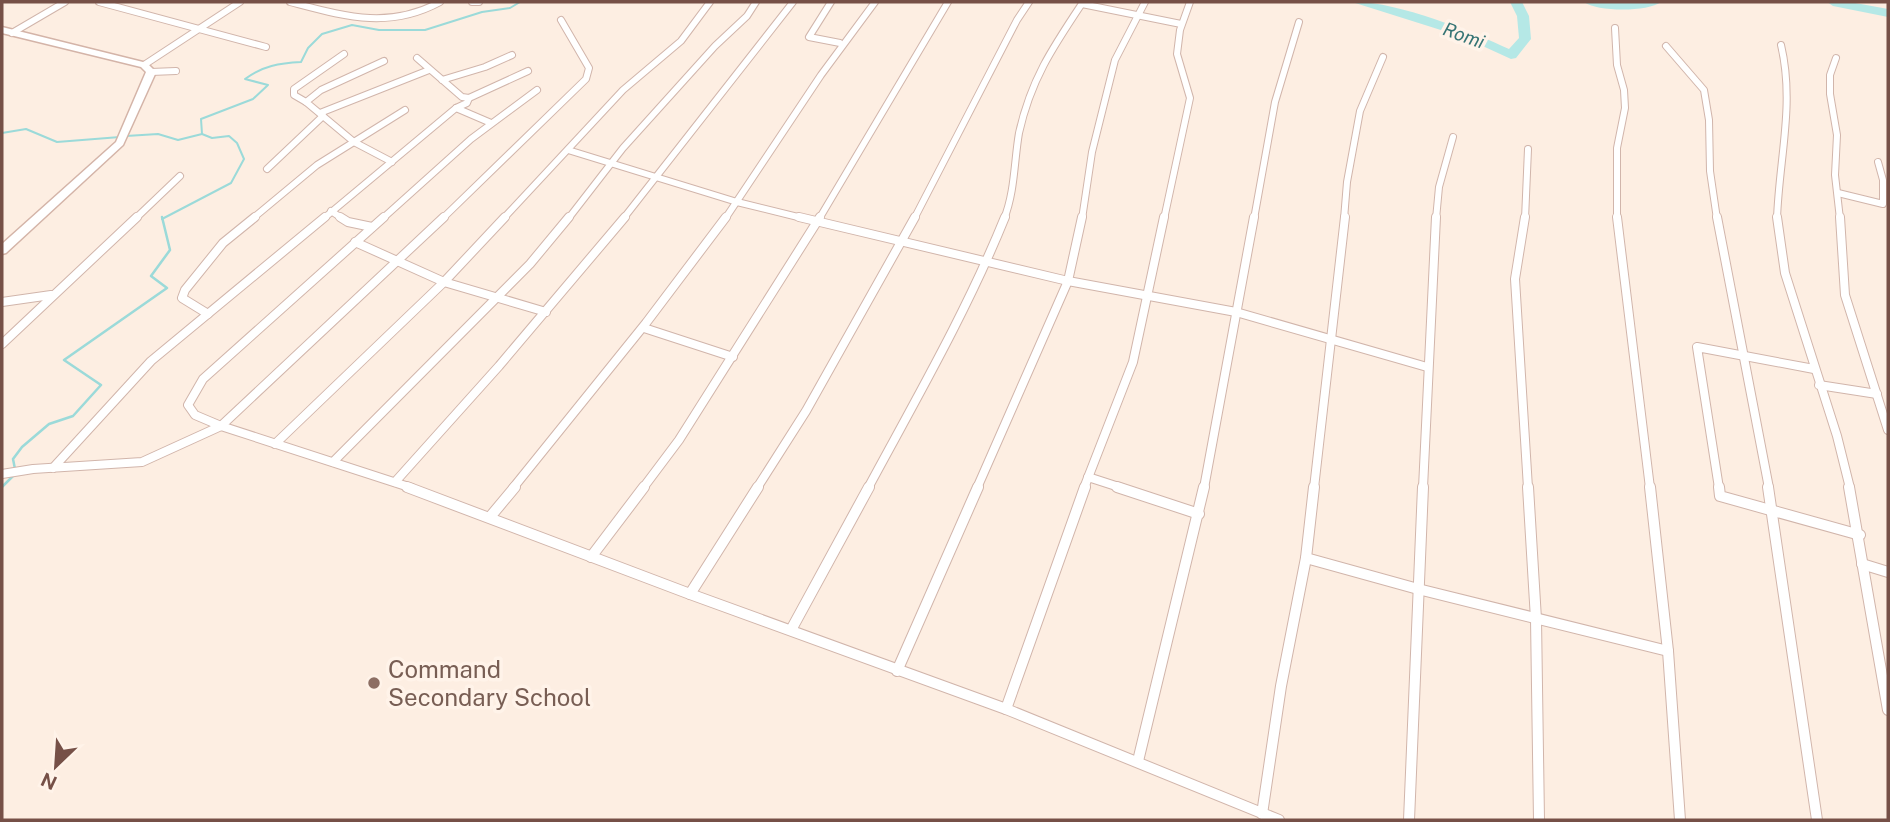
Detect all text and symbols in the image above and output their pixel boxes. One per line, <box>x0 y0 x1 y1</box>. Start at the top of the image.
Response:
water label: Romi <box>1440 17 1488 53</box>
place label: Command Secondary School <box>388 655 591 711</box>
marker: Command Secondary School <box>366 675 382 691</box>
north arrow <box>21 731 91 801</box>
text: N <box>37 768 60 795</box>

